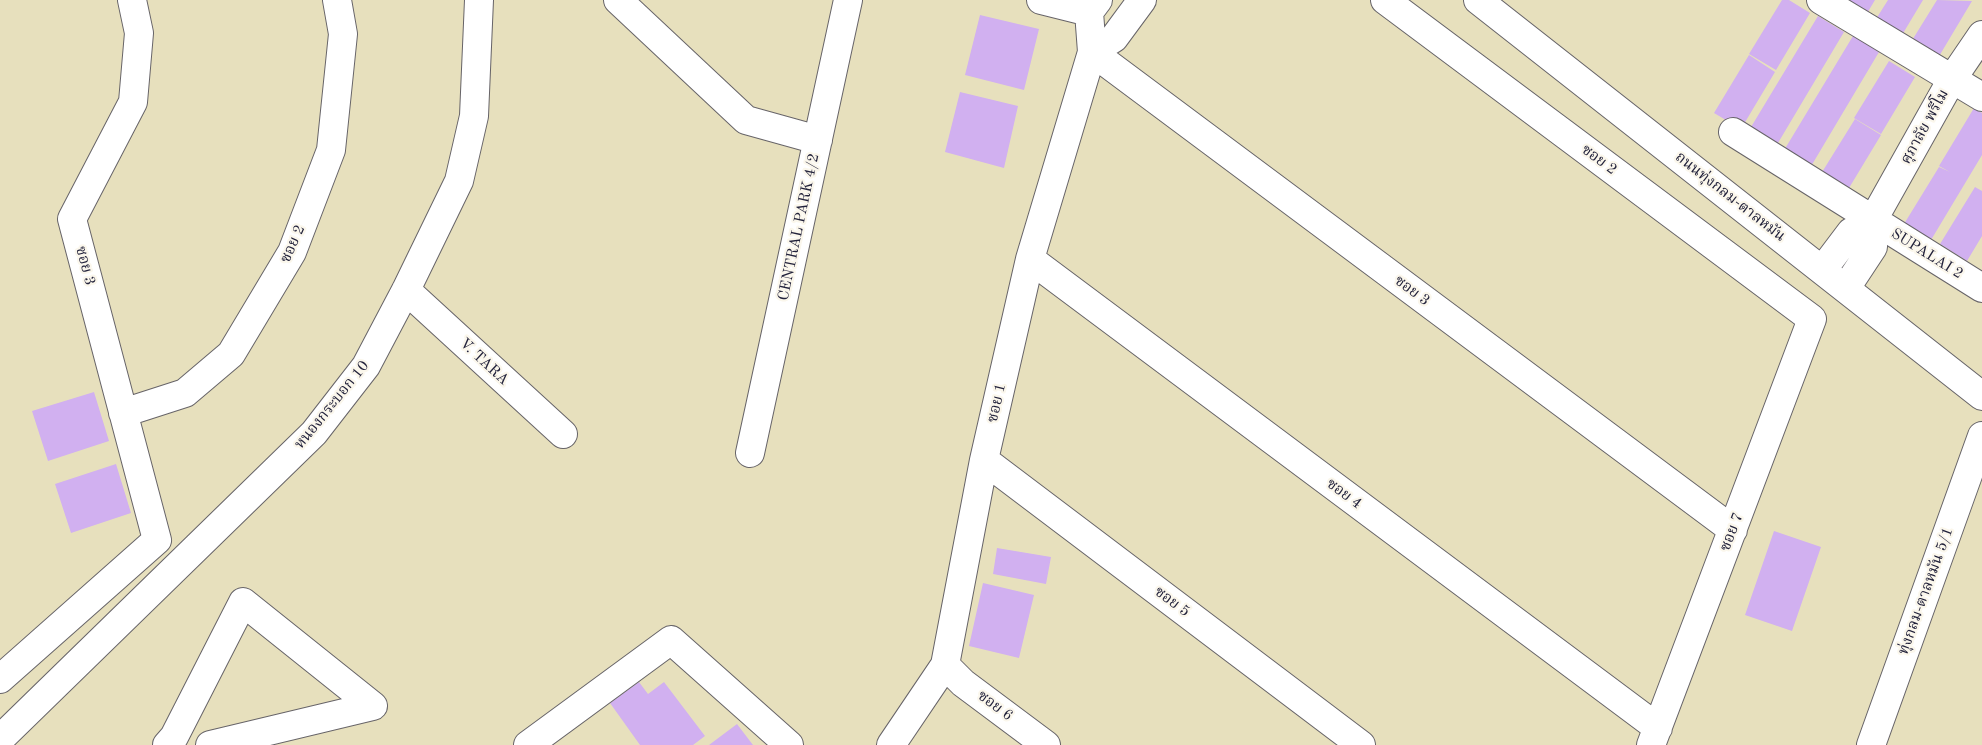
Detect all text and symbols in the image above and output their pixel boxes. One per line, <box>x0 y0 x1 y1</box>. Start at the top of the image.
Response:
street label: ศุภาลัย พรีโม <box>1897 86 1953 168</box>
street label: ซอย 2 <box>1578 141 1620 179</box>
street label: ถนนทุ่งกลม-ตาลหมัน <box>1671 148 1789 246</box>
street label: CENTRAL PARK 4/2 <box>775 152 823 302</box>
street label: ซอย 2 <box>277 222 309 266</box>
street label: SUPALAI 2 <box>1888 225 1966 283</box>
street label: ซอย 3 <box>71 245 99 287</box>
street label: ซอย 3 <box>1391 272 1433 310</box>
street label: V. TARA <box>456 335 512 389</box>
street label: หนองกระบอก 10 <box>291 357 373 453</box>
street label: ซอย 1 <box>984 382 1010 424</box>
street label: ซอย 4 <box>1323 475 1365 513</box>
street label: ซอย 7 <box>1716 510 1748 554</box>
street label: ทุ่งกลม-ตาลหมัน 5/1 <box>1895 525 1957 657</box>
street label: ซอย 5 <box>1151 583 1193 621</box>
street label: ซอย 6 <box>974 687 1016 725</box>

